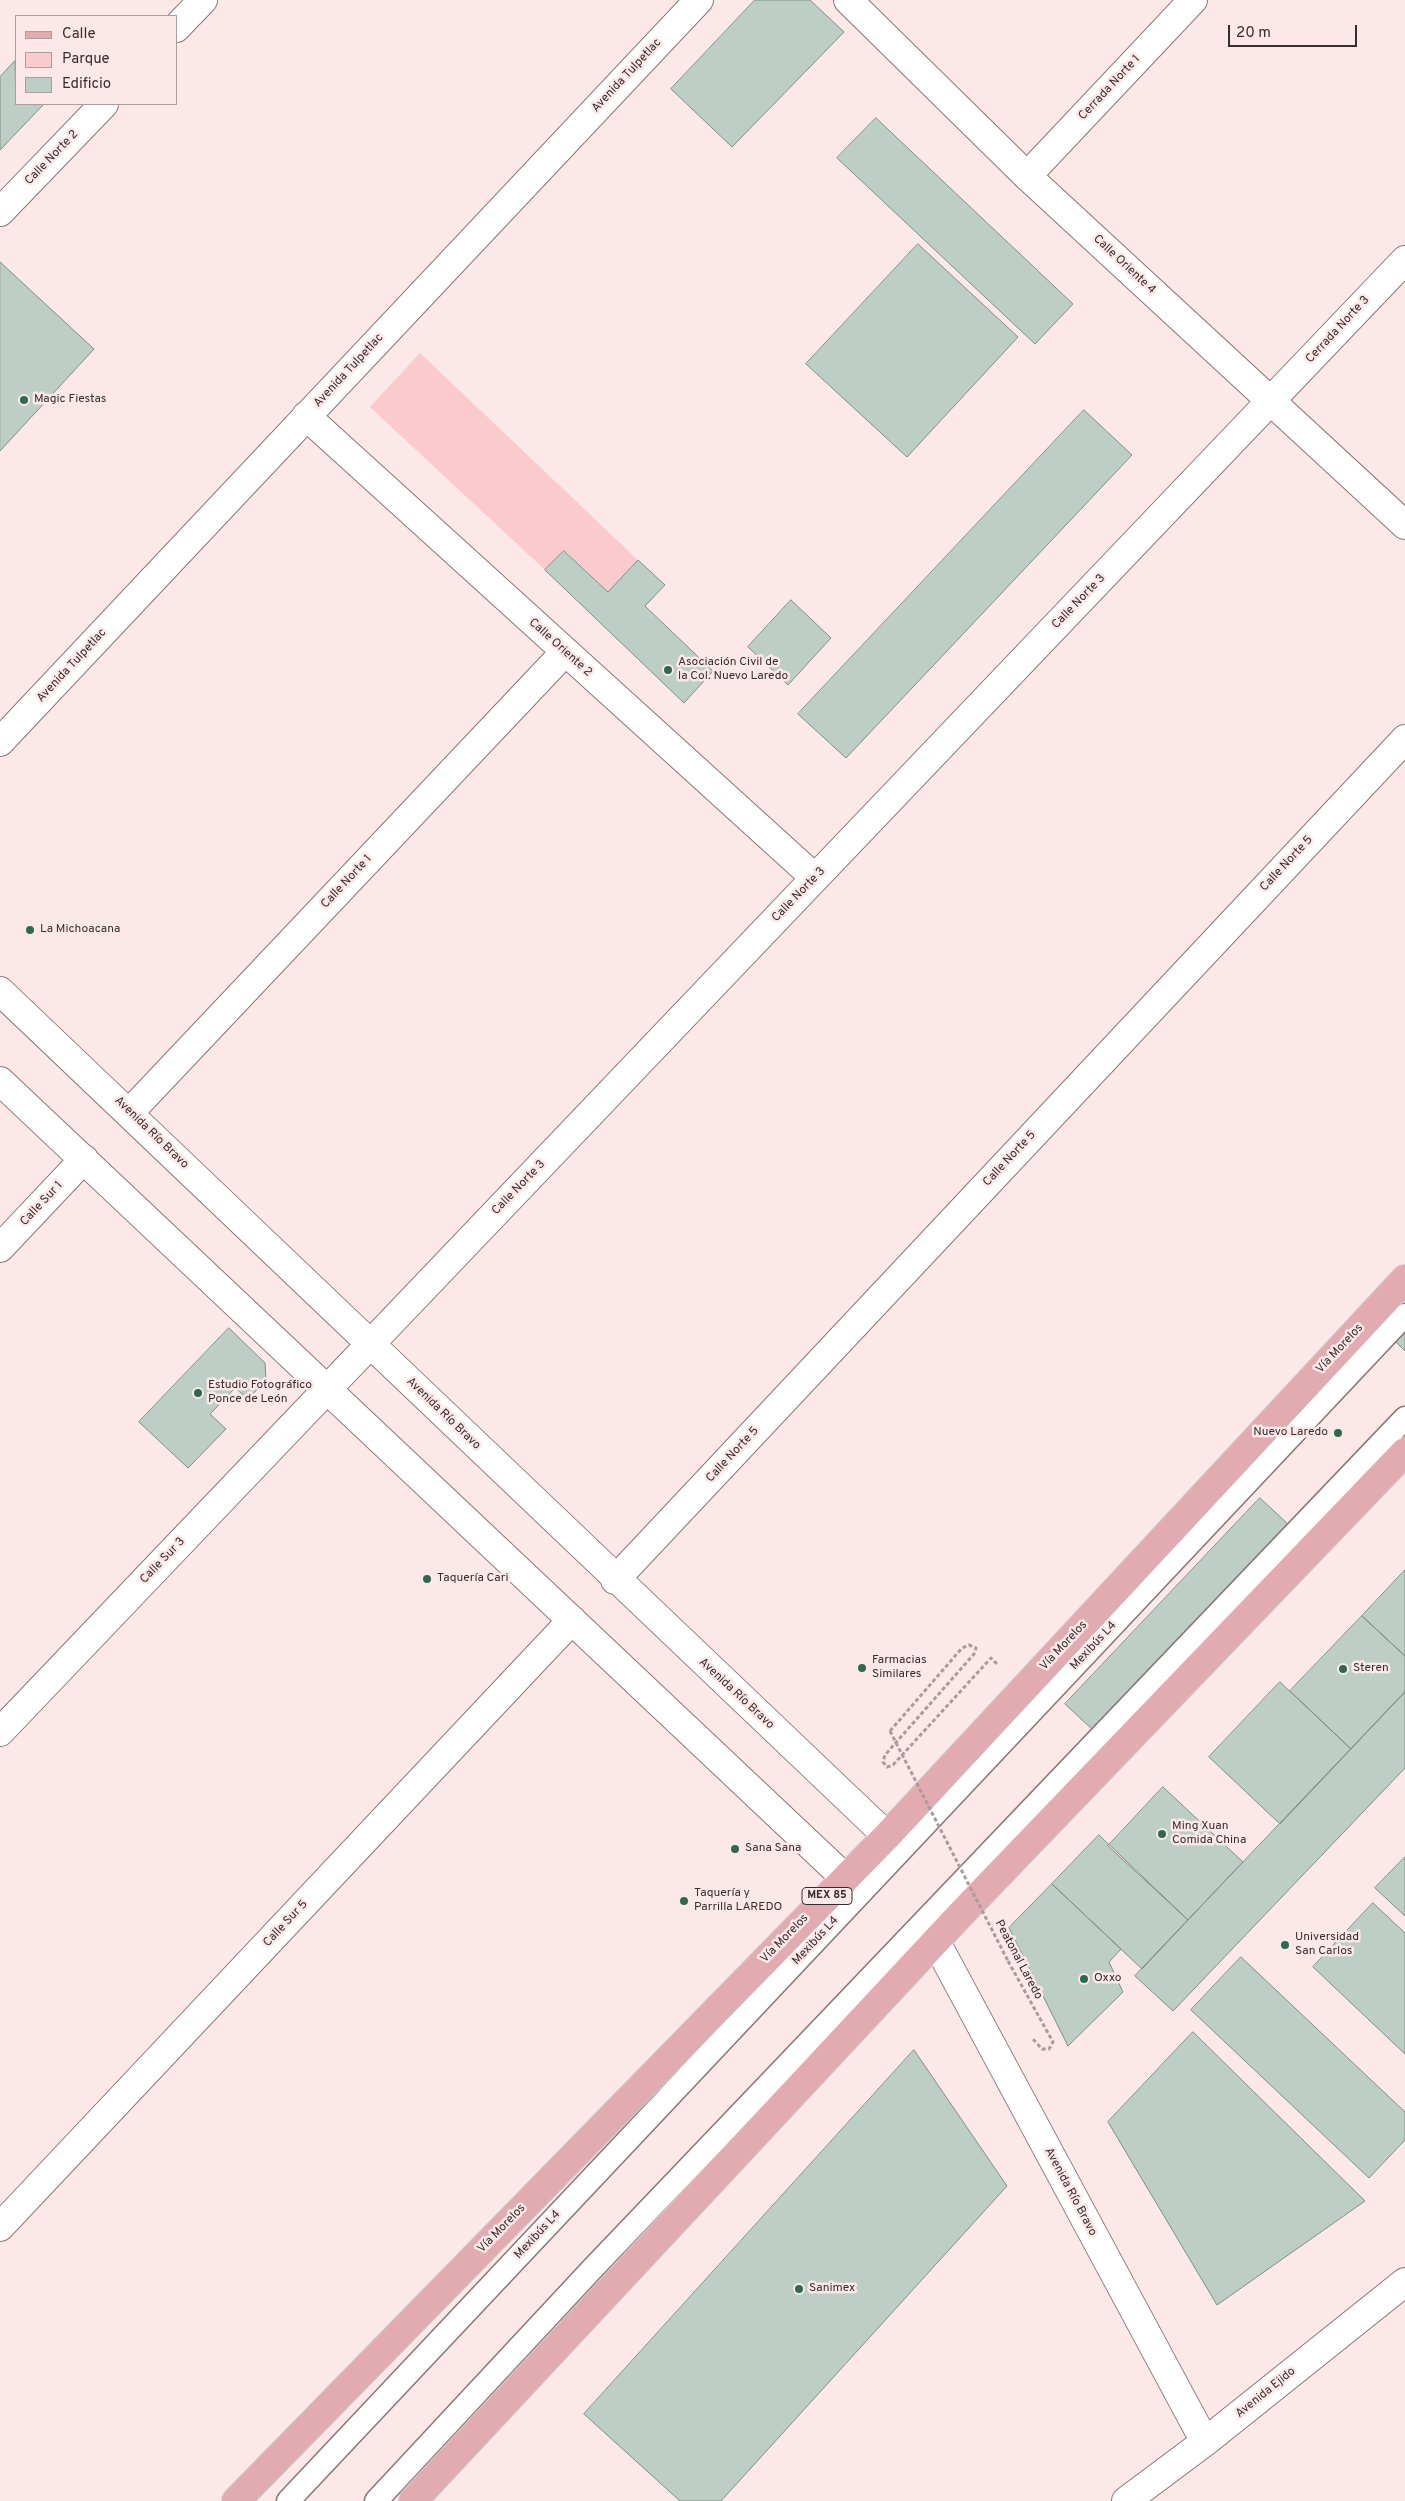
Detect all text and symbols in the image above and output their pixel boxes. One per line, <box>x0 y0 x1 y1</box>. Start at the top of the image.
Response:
legend <box>15 15 178 105</box>
scale bar <box>1230 15 1359 47</box>
text: 20 m <box>1236 24 1271 43</box>
text: Calle <box>62 25 96 44</box>
street label: Avenida Tulpetlac <box>589 36 665 116</box>
text: Parque <box>62 50 110 69</box>
street label: Cerrada Norte 1 <box>1076 52 1144 124</box>
text: Edificio <box>62 75 111 94</box>
street label: Calle Norte 2 <box>22 128 82 188</box>
street label: Calle Oriente 4 <box>1090 232 1158 298</box>
street label: Cerrada Norte 3 <box>1303 293 1373 367</box>
street label: Avenida Tulpetlac <box>311 331 387 411</box>
place label: Magic Fiestas <box>34 393 106 407</box>
marker: Magic Fiestas <box>18 394 30 406</box>
street label: Calle Norte 3 <box>1049 572 1109 632</box>
street label: Calle Oriente 2 <box>525 616 595 680</box>
street label: Avenida Tulpetlac <box>34 626 110 706</box>
place label: Asociación Civil de la Col. Nuevo Laredo <box>678 656 788 684</box>
marker: Asociación Civil de la Col. Nuevo Laredo <box>662 664 674 676</box>
street label: Calle Norte 5 <box>1258 833 1316 895</box>
street label: Calle Norte 1 <box>319 852 375 912</box>
street label: Calle Norte 3 <box>769 865 829 925</box>
place label: La Michoacana <box>40 923 120 937</box>
marker: La Michoacana <box>24 924 36 936</box>
street label: Avenida Río Bravo <box>111 1094 191 1172</box>
street label: Calle Norte 5 <box>981 1128 1039 1190</box>
street label: Calle Norte 3 <box>489 1158 549 1218</box>
street label: Calle Sur 1 <box>18 1179 66 1229</box>
street label: Vía Morelos <box>1313 1321 1367 1377</box>
street label: Avenida Río Bravo <box>403 1375 483 1453</box>
place label: Estudio Fotográfico Ponce de León <box>208 1379 312 1407</box>
marker: Estudio Fotográfico Ponce de León <box>192 1387 204 1399</box>
street label: Calle Norte 5 <box>704 1424 762 1486</box>
place label: Nuevo Laredo <box>1253 1426 1328 1440</box>
marker: Nuevo Laredo <box>1332 1427 1344 1439</box>
street label: Calle Sur 3 <box>138 1535 188 1587</box>
place label: Taquería Cari <box>437 1572 508 1586</box>
marker: Taquería Cari <box>421 1573 433 1585</box>
street label: Vía Morelos <box>1037 1618 1091 1674</box>
street label: Mexibús L4 <box>1068 1619 1120 1673</box>
place label: Farmacias Similares <box>872 1654 927 1682</box>
street label: Avenida Río Bravo <box>695 1655 777 1733</box>
marker: Farmacias Similares <box>856 1662 868 1674</box>
place label: Steren <box>1353 1662 1389 1676</box>
marker: Steren <box>1337 1663 1349 1675</box>
place label: Ming Xuan Comida China <box>1172 1820 1246 1848</box>
marker: Ming Xuan Comida China <box>1156 1828 1168 1840</box>
place label: Sana Sana <box>745 1842 801 1856</box>
marker: Sana Sana <box>729 1843 741 1855</box>
place label: Taquería y Parrilla LAREDO <box>694 1887 782 1915</box>
road number: MEX 85 <box>802 1888 852 1904</box>
marker: Taquería y Parrilla LAREDO <box>678 1895 690 1907</box>
street label: Calle Sur 5 <box>261 1898 311 1950</box>
street label: Vía Morelos <box>758 1912 812 1966</box>
street label: Mexibús L4 <box>790 1914 842 1968</box>
street label: Peatonal Laredo <box>991 1918 1045 2002</box>
place label: Universidad San Carlos <box>1295 1931 1359 1959</box>
marker: Universidad San Carlos <box>1279 1939 1291 1951</box>
place label: Oxxo <box>1094 1972 1122 1986</box>
marker: Oxxo <box>1078 1973 1090 1985</box>
street label: Avenida Río Bravo <box>1041 2145 1099 2239</box>
street label: Vía Morelos <box>475 2202 529 2256</box>
street label: Mexibús L4 <box>512 2208 564 2262</box>
place label: Sanimex <box>809 2282 855 2296</box>
marker: Sanimex <box>793 2283 805 2295</box>
street label: Avenida Ejido <box>1233 2364 1299 2422</box>

